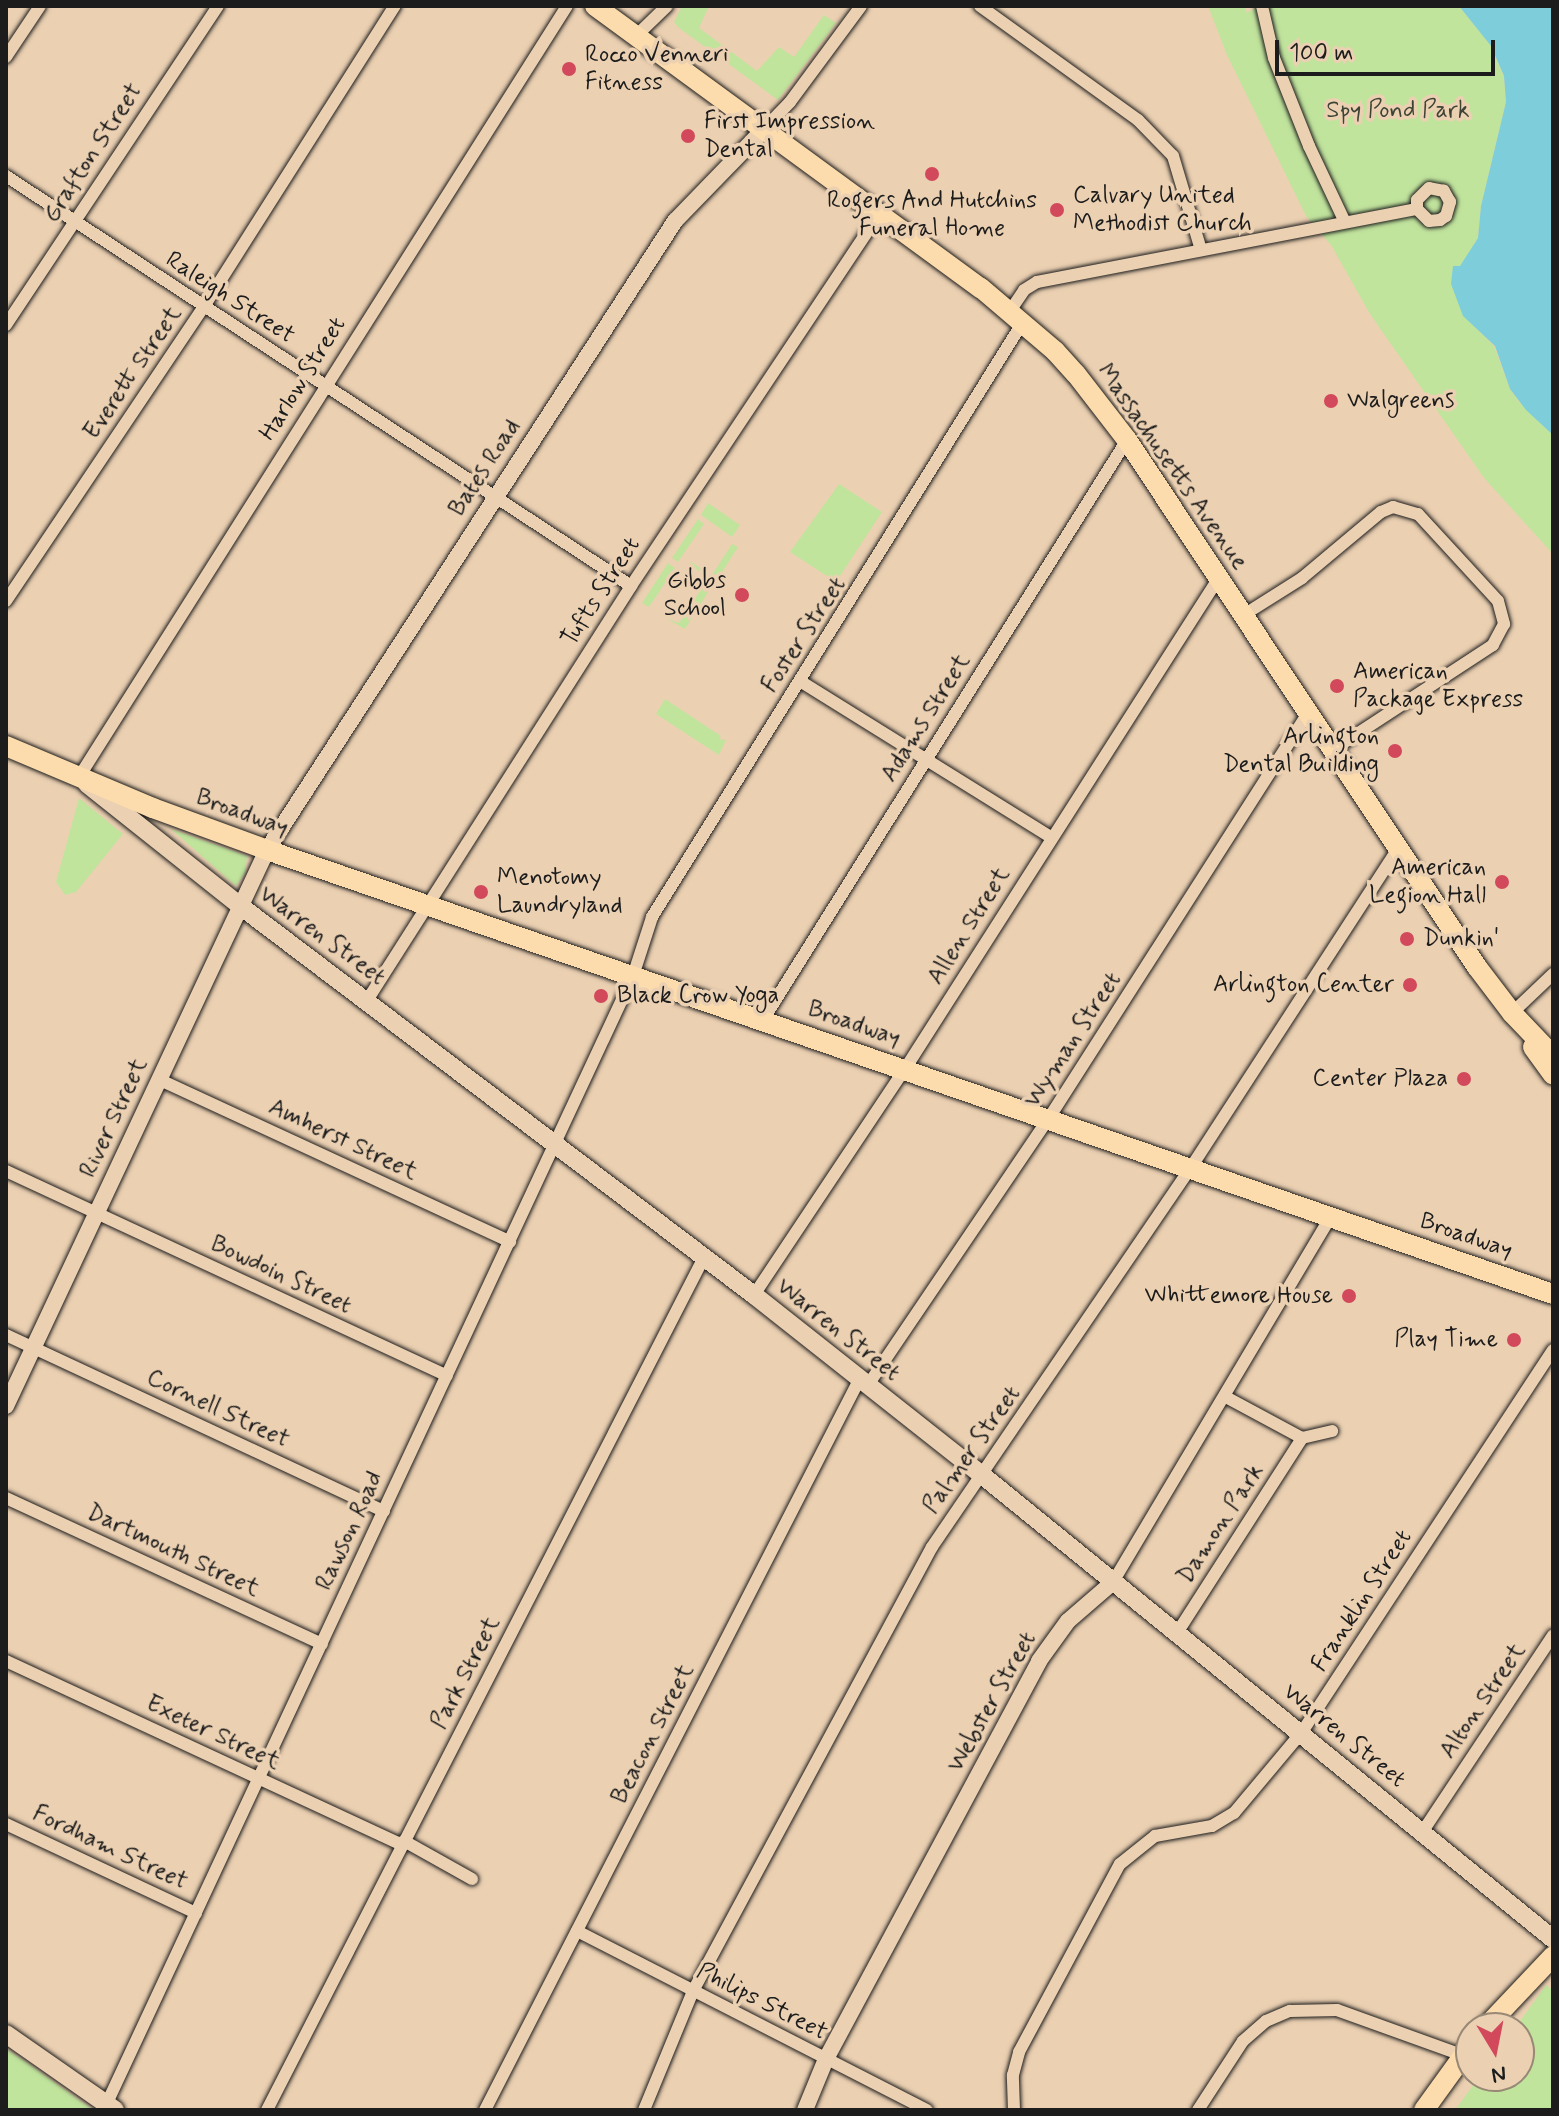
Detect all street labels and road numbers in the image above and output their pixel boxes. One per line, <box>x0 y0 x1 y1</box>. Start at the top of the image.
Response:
street label: Grafton Street <box>38 79 148 227</box>
street label: Raleigh Street <box>161 246 299 350</box>
street label: Everett Street <box>78 301 188 445</box>
street label: Harlow Street <box>253 310 353 448</box>
street label: Massachusetts Avenue <box>1092 361 1252 573</box>
street label: Bates Road <box>443 414 527 522</box>
street label: Tufts Street <box>554 530 648 654</box>
street label: Foster Street <box>755 570 853 700</box>
street label: Adams Street <box>875 648 977 788</box>
street label: Broadway <box>192 783 292 843</box>
street label: Allen Street <box>922 862 1016 990</box>
street label: Warren Street <box>252 879 392 993</box>
street label: Wyman Street <box>1017 965 1129 1115</box>
street label: Broadway <box>804 995 904 1053</box>
street label: River Street <box>74 1054 154 1182</box>
street label: Amherst Street <box>264 1093 422 1187</box>
street label: Broadway <box>1416 1207 1516 1265</box>
street label: Bowdoin Street <box>204 1229 358 1321</box>
street label: Warren Street <box>769 1271 907 1389</box>
street label: Cornell Street <box>142 1364 294 1454</box>
street label: Palmer Street <box>916 1379 1028 1521</box>
street label: Damon Park <box>1172 1460 1270 1588</box>
street label: Rawson Road <box>310 1467 390 1595</box>
street label: Dartmouth Street <box>82 1498 264 1604</box>
street label: Franklin Street <box>1304 1523 1420 1679</box>
street label: Park Street <box>425 1612 507 1734</box>
street label: Webster Street <box>941 1625 1043 1779</box>
street label: Alton Street <box>1434 1638 1532 1764</box>
street label: Beacon Street <box>605 1659 701 1809</box>
street label: Warren Street <box>1275 1677 1413 1795</box>
street label: Exeter Street <box>141 1689 285 1777</box>
street label: Fordham Street <box>28 1800 192 1896</box>
street label: Philips Street <box>692 1957 832 2047</box>

